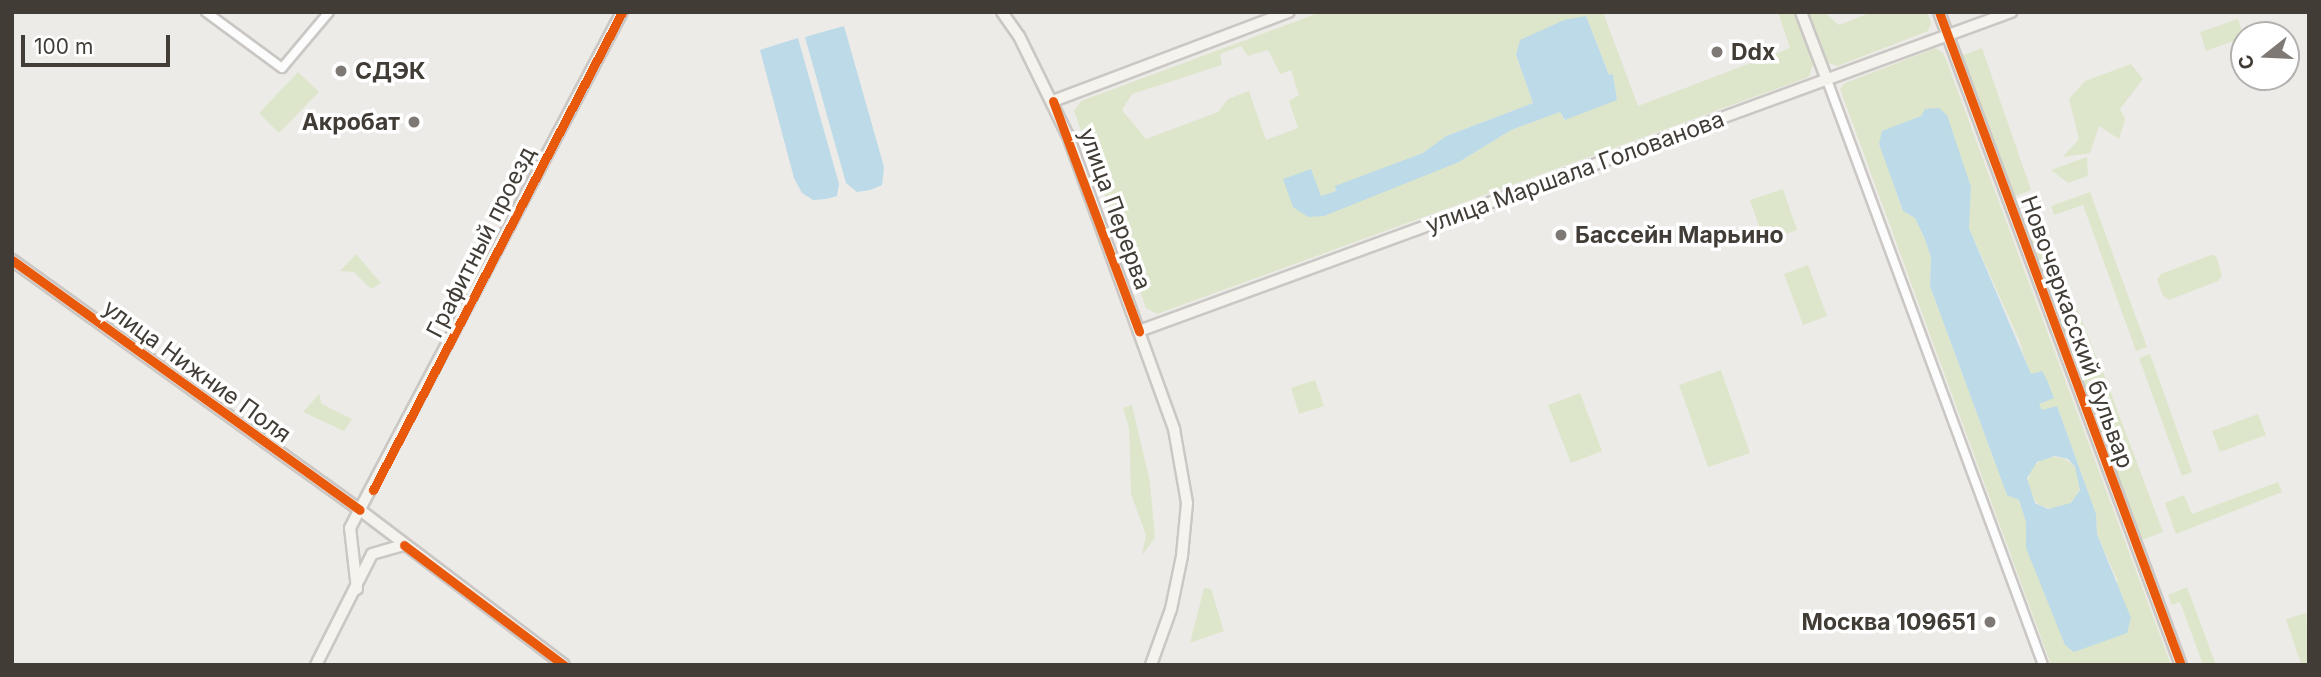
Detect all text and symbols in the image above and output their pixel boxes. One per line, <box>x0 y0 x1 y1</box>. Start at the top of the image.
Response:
scale bar <box>24 21 173 65</box>
north arrow <box>2230 21 2300 91</box>
text: 100 m <box>34 34 93 59</box>
place label: Ddx <box>1731 38 1775 66</box>
marker: Ddx <box>1709 44 1725 60</box>
text: С <box>2233 52 2260 72</box>
place label: СДЭК <box>355 57 426 85</box>
marker: СДЭК <box>333 63 349 79</box>
street label: улица Маршала Голованова <box>1422 105 1728 239</box>
place label: Акробат <box>302 108 400 136</box>
marker: Акробат <box>406 114 422 130</box>
street label: улица Перерва <box>1073 124 1157 294</box>
street label: Графитный проезд <box>421 142 541 342</box>
street label: Новочеркасский бульвар <box>2015 192 2139 472</box>
place label: Бассейн Марьино <box>1575 221 1784 249</box>
marker: Бассейн Марьино <box>1553 227 1569 243</box>
street label: улица Нижние Поля <box>98 294 296 448</box>
place label: Москва 109651 <box>1802 608 1976 636</box>
marker: Москва 109651 <box>1982 614 1998 630</box>

